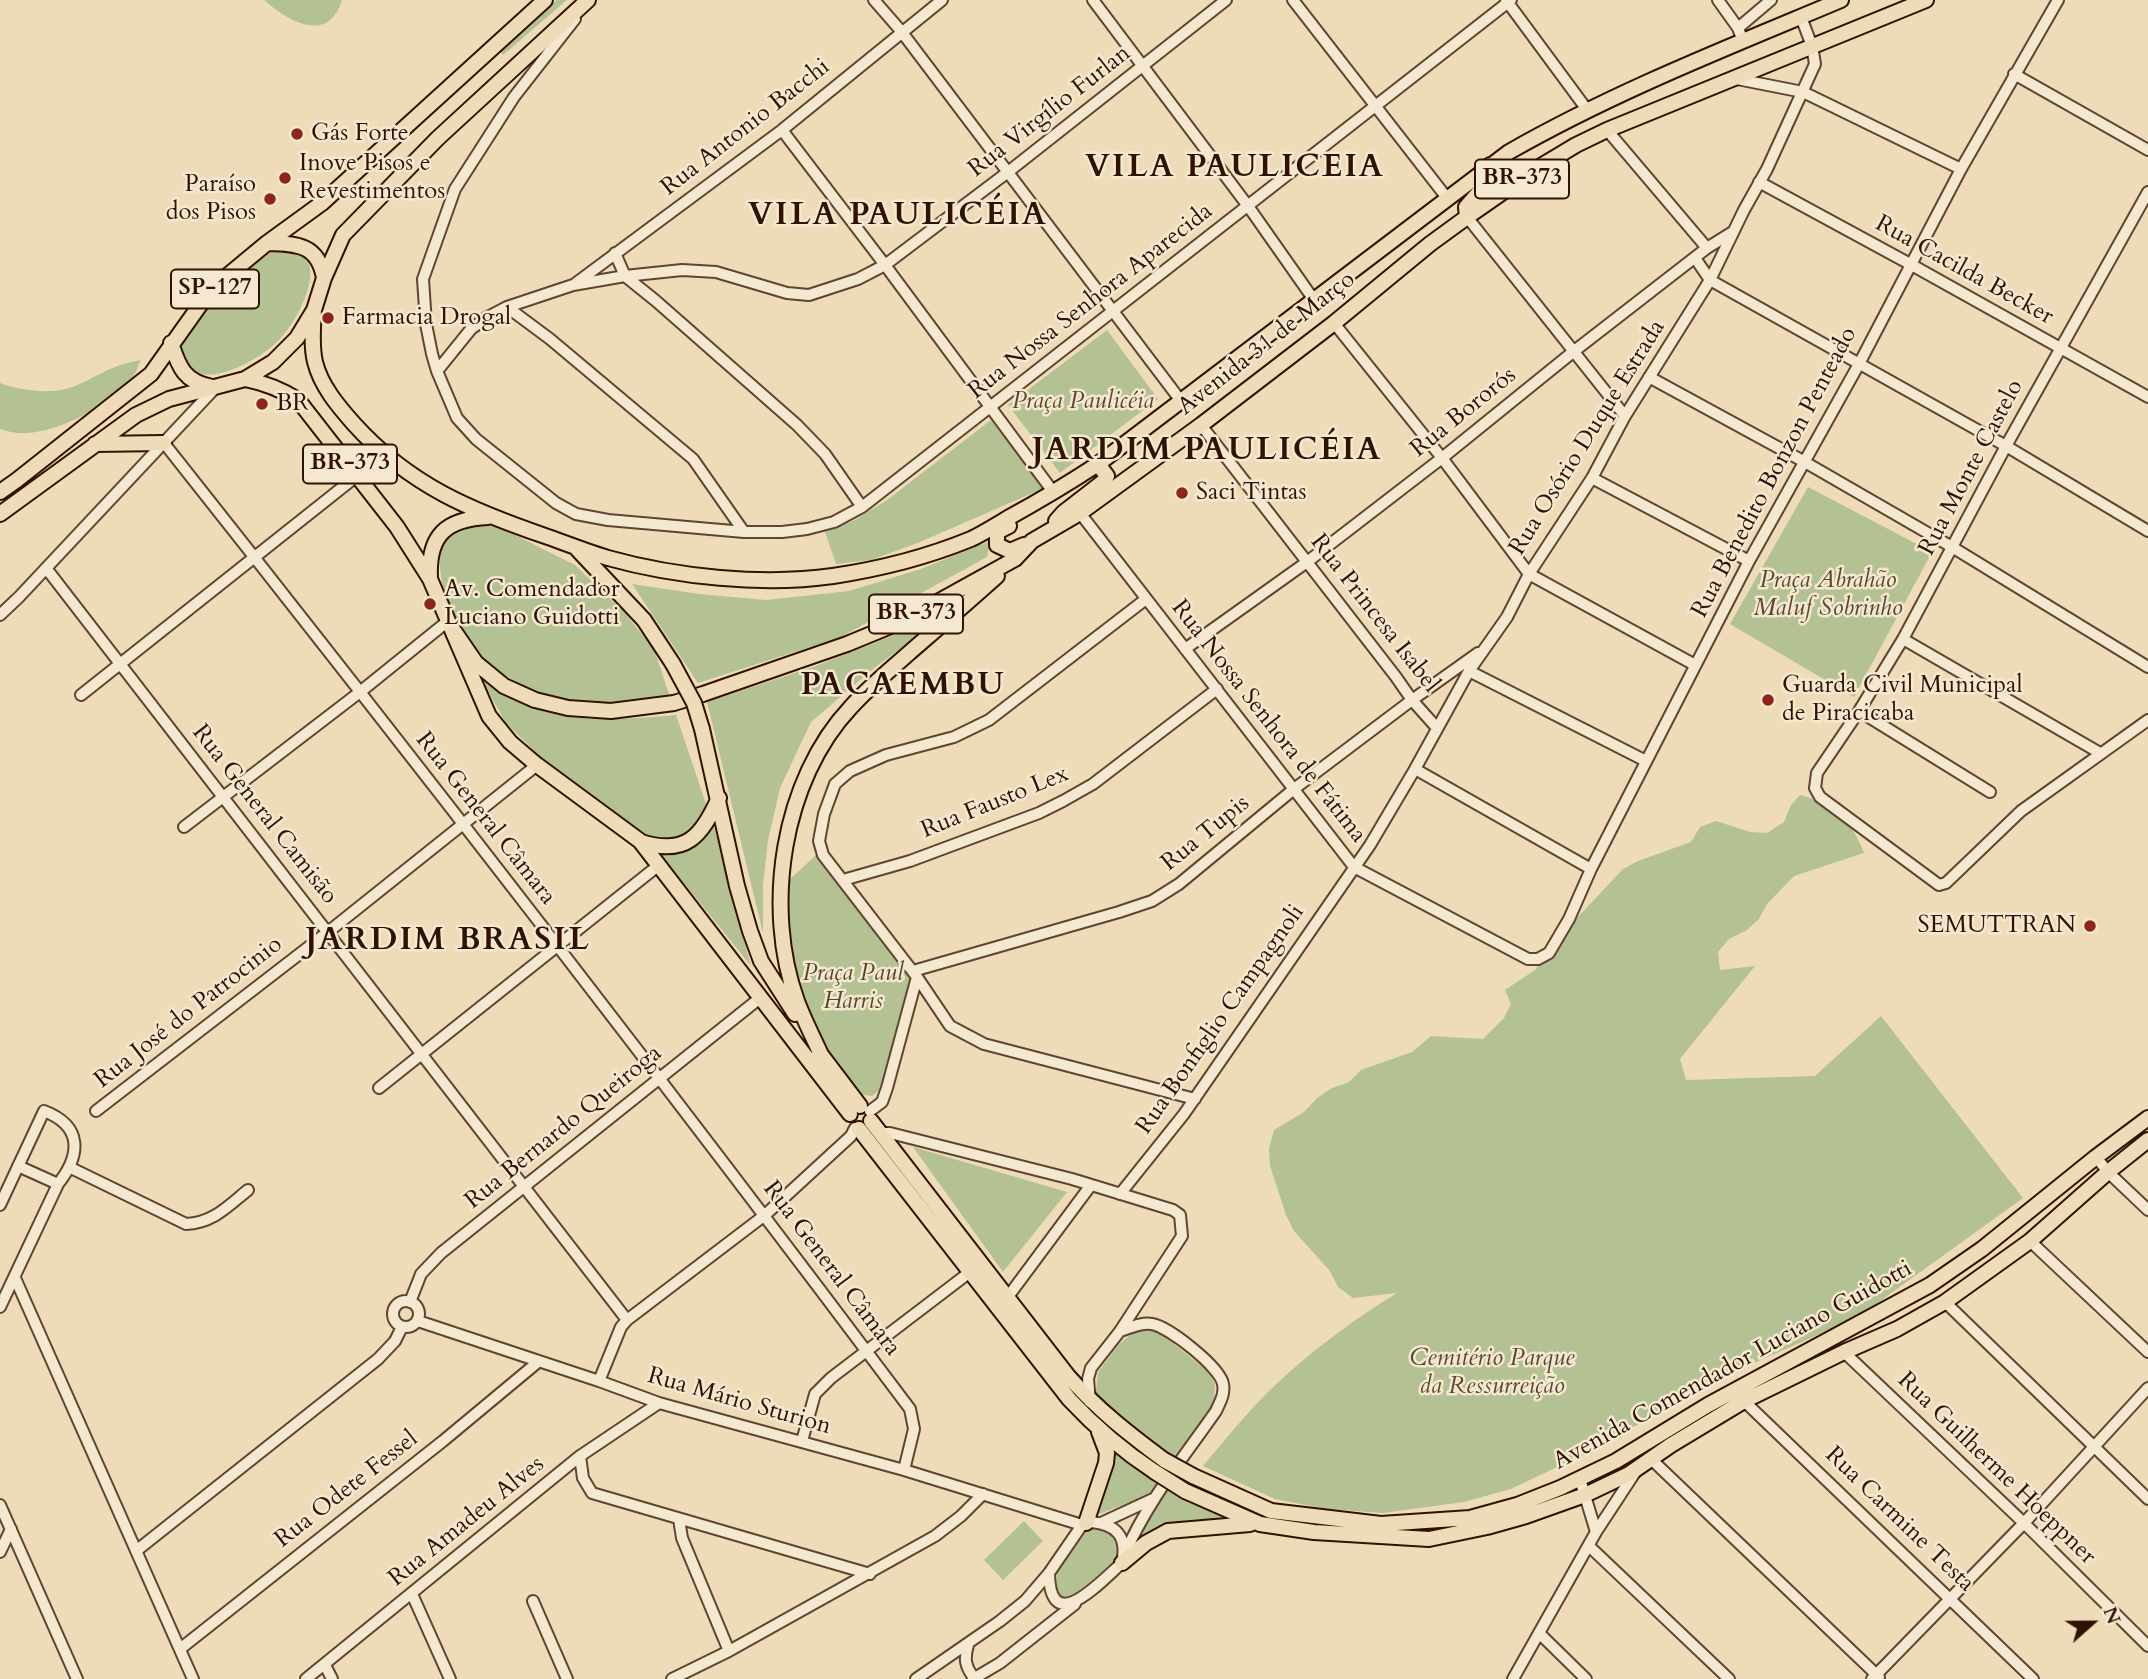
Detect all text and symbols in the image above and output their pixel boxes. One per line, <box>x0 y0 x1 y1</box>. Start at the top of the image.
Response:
street label: Rua Virgílio Furlan <box>963 40 1137 184</box>
street label: Rua Antonio Bacchi <box>656 53 836 203</box>
place label: Gás Forte <box>311 120 409 148</box>
marker: Gás Forte <box>289 126 305 142</box>
place label: Inove Pisos e Revestimentos <box>299 150 445 206</box>
district label: VILA PAULICEIA <box>1087 150 1383 188</box>
road number: BR-373 <box>1475 160 1569 198</box>
marker: Inove Pisos e Revestimentos <box>277 170 293 186</box>
place label: Paraíso dos Pisos <box>166 171 256 227</box>
marker: Paraíso dos Pisos <box>262 191 278 207</box>
district label: VILA PAULICÉIA <box>750 198 1046 236</box>
street label: Rua Nossa Senhora Aparecida <box>963 198 1219 406</box>
street label: Rua Cacilda Becker <box>1870 210 2058 332</box>
street label: Avenida 31 de Março <box>1173 266 1361 422</box>
road number: SP-127 <box>171 270 259 308</box>
place label: Farmacia Drogal <box>342 304 511 332</box>
marker: Farmacia Drogal <box>320 310 336 326</box>
street label: Rua Osório Duque Estrada <box>1504 315 1672 561</box>
street label: Rua Benedito Bonzon Penteado <box>1686 323 1864 623</box>
street label: Rua Bororós <box>1405 362 1523 464</box>
street label: Rua Monte Castelo <box>1913 375 2031 561</box>
park label: Praça Paulicéia <box>1012 388 1154 416</box>
place label: BR <box>276 390 309 418</box>
marker: BR <box>254 396 270 412</box>
district label: JARDIM PAULICÉIA <box>1034 433 1380 471</box>
road number: BR-373 <box>303 445 397 484</box>
place label: Saci Tintas <box>1196 479 1307 507</box>
marker: Saci Tintas <box>1174 485 1190 501</box>
street label: Rua Princesa Isabel <box>1303 529 1445 699</box>
park label: Praça Abrahão Maluf Sobrinho <box>1753 567 1903 623</box>
place label: Av. Comendador Luciano Guidotti <box>444 576 620 632</box>
road number: BR-373 <box>869 594 963 634</box>
street label: Rua Nossa Senhora de Fátima <box>1164 595 1372 849</box>
marker: Av. Comendador Luciano Guidotti <box>422 596 438 612</box>
district label: PACAEMBU <box>801 668 1005 706</box>
place label: Guarda Civil Municipal de Piracicaba <box>1782 672 2023 728</box>
marker: Guarda Civil Municipal de Piracicaba <box>1760 692 1776 708</box>
street label: Rua General Camisão <box>185 719 343 911</box>
street label: Rua General Câmara <box>409 727 561 911</box>
street label: Rua Fausto Lex <box>917 760 1073 846</box>
street label: Rua Tupis <box>1156 790 1256 878</box>
street label: Rua Bonfiglio Campagnoli <box>1131 900 1311 1140</box>
place label: SEMUTTRAN <box>1918 912 2076 940</box>
marker: SEMUTTRAN <box>2082 918 2098 934</box>
district label: JARDIM BRASIL <box>307 923 589 961</box>
street label: Rua José do Patrocinio <box>89 931 289 1095</box>
park label: Praça Paul Harris <box>802 960 904 1016</box>
street label: Rua Bernardo Queiroga <box>460 1040 668 1216</box>
street label: Rua General Câmara <box>756 1176 906 1362</box>
street label: Avenida Comendador Luciano Guidotti <box>1549 1255 1917 1477</box>
park label: Cemitério Parque da Ressurreição <box>1409 1345 1575 1401</box>
street label: Rua Mário Sturion <box>644 1362 834 1442</box>
street label: Rua Guilherme Hoeppner <box>1891 1367 2101 1571</box>
street label: Rua Odete Fessel <box>270 1425 424 1555</box>
street label: Rua Carmine Testa <box>1818 1441 1980 1599</box>
street label: Rua Amadeu Alves <box>383 1450 551 1594</box>
north arrow <box>2057 1588 2127 1658</box>
text: N <box>2097 1603 2127 1628</box>

